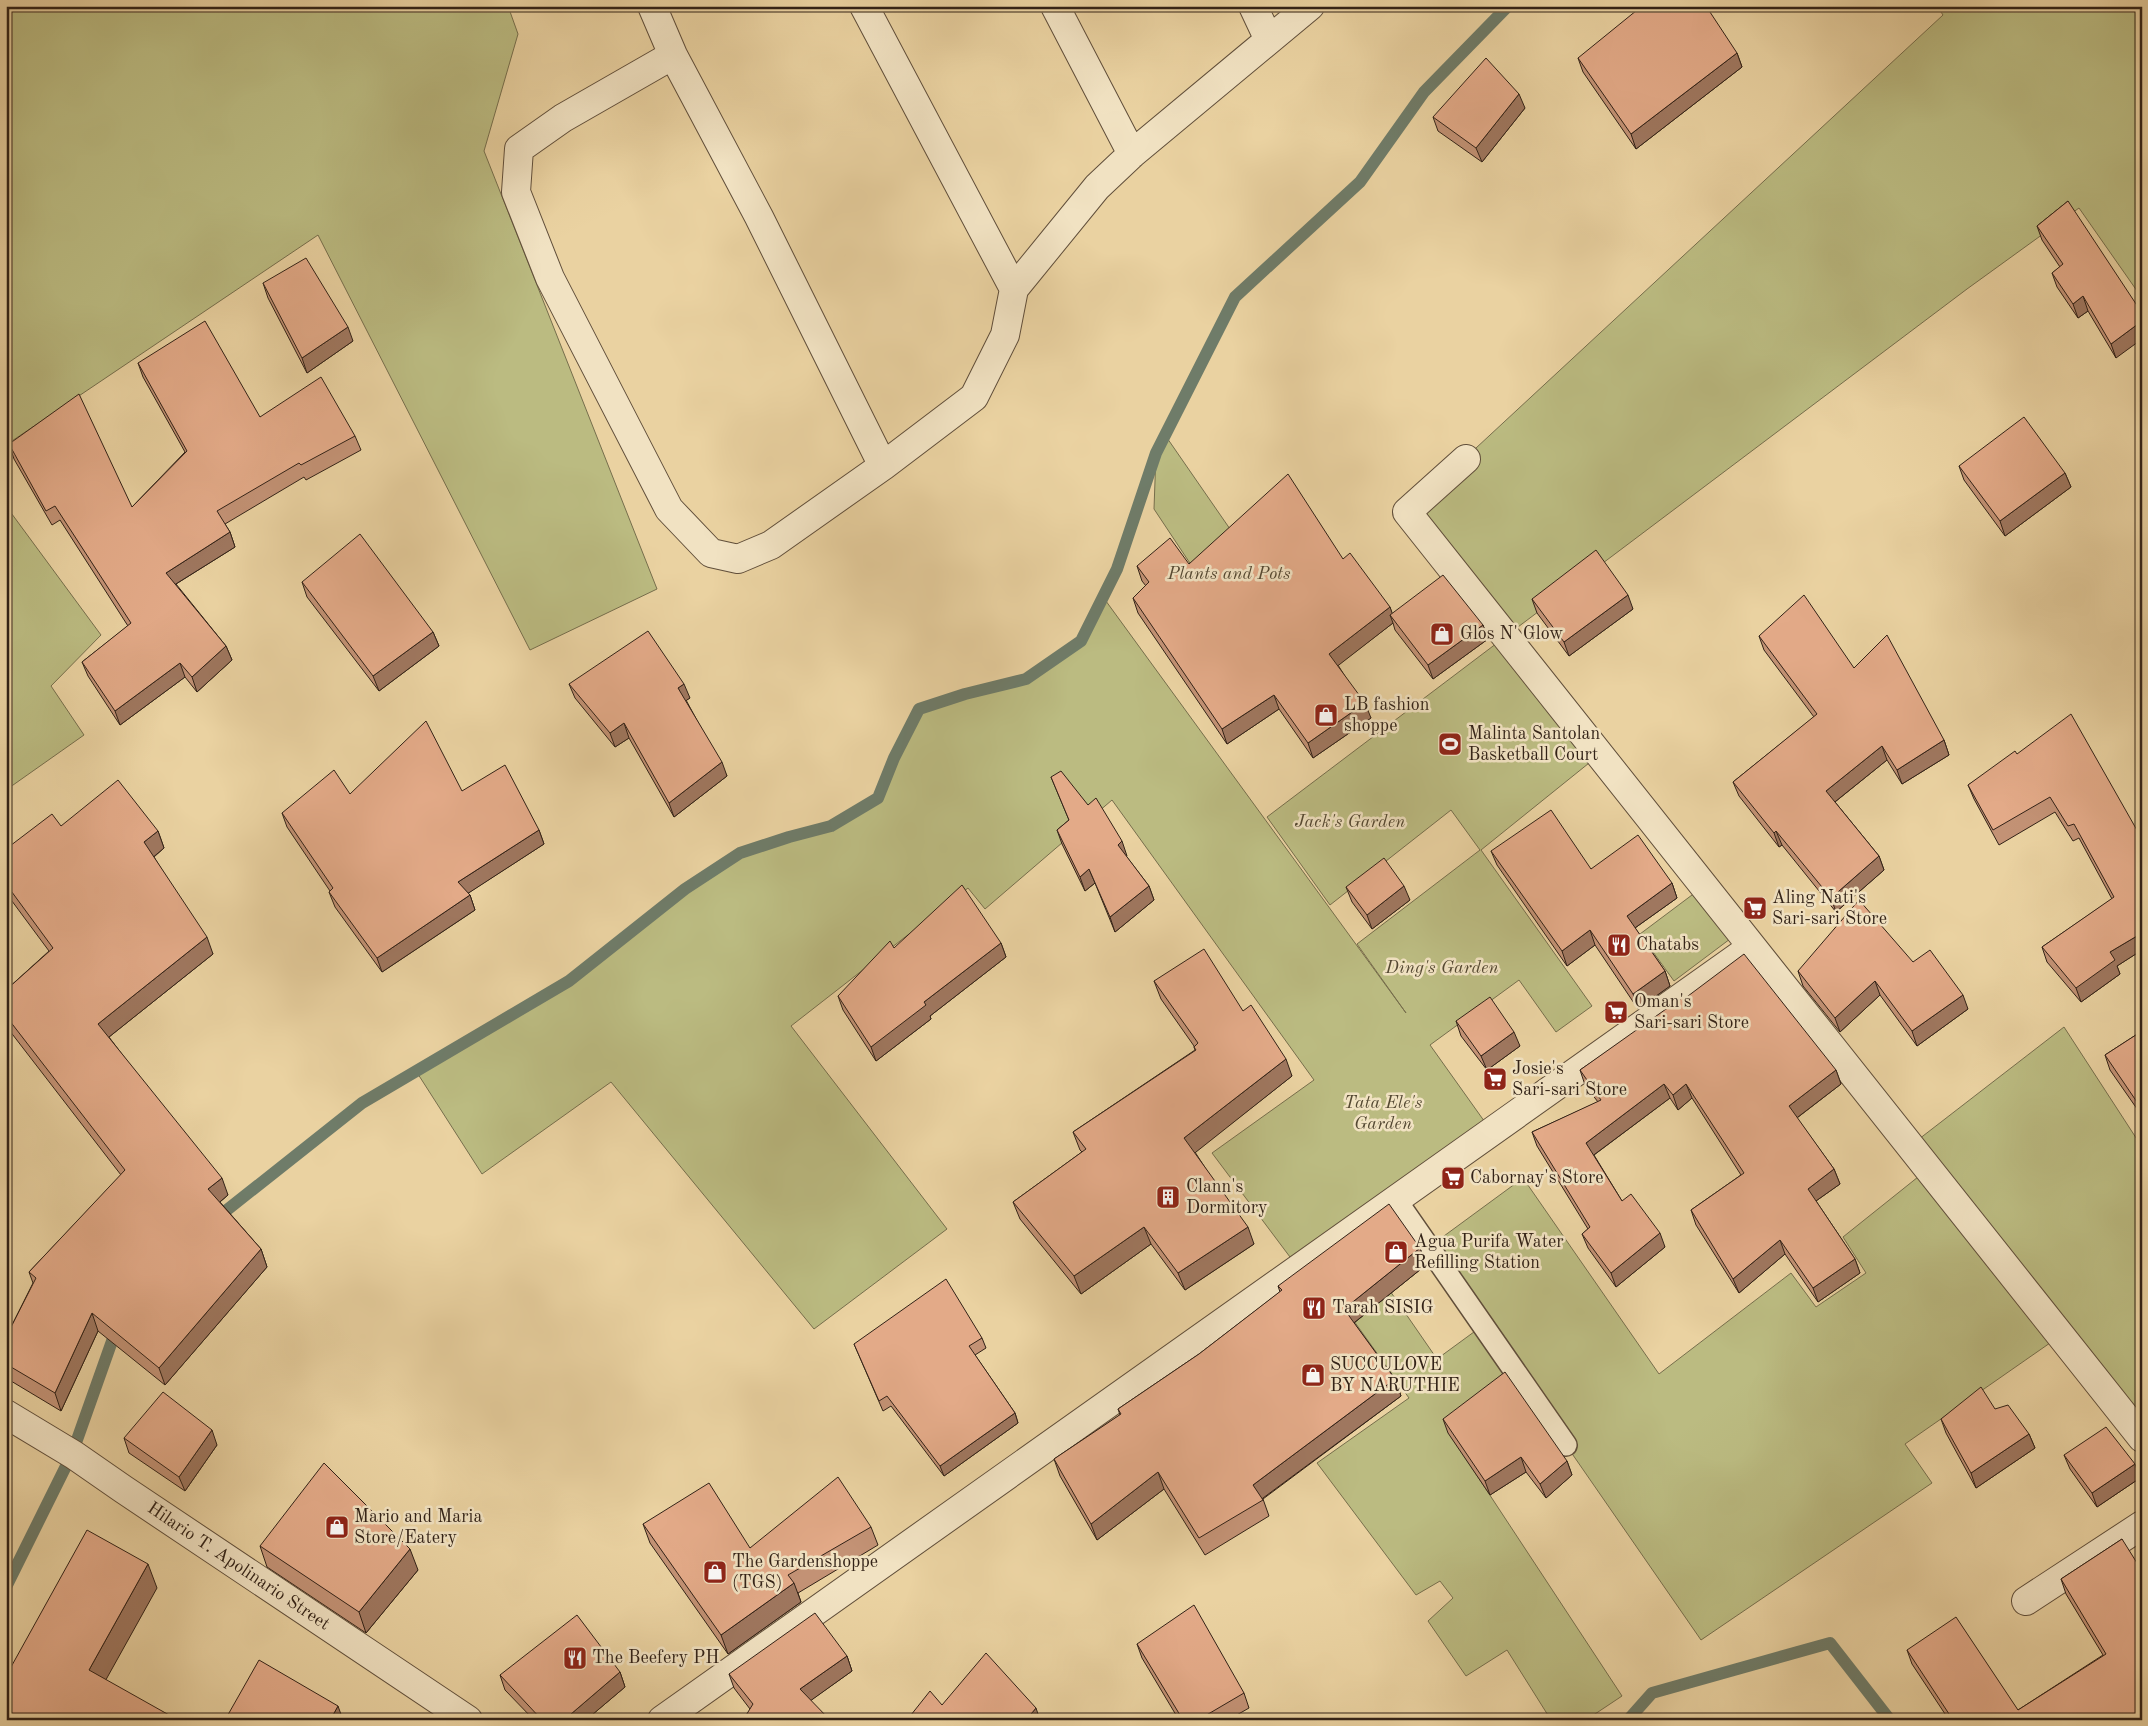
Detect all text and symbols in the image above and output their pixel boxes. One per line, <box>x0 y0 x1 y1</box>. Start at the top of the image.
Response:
park label: Plants and Pots <box>1166 565 1291 583</box>
shop icon: Glos N' Glow <box>1429 621 1455 647</box>
place label: Glos N' Glow <box>1460 625 1563 643</box>
place label: LB fashion shoppe <box>1344 696 1430 735</box>
shop icon: LB fashion shoppe <box>1313 702 1339 728</box>
place label: Malinta Santolan Basketball Court <box>1468 725 1600 764</box>
sports icon: Malinta Santolan Basketball Court <box>1437 731 1463 757</box>
park label: Jack's Garden <box>1295 813 1405 831</box>
place label: Aling Nati's Sari-sari Store <box>1772 889 1887 928</box>
supermarket icon: Aling Nati's Sari-sari Store <box>1742 895 1768 921</box>
restaurant icon: Chatabs <box>1606 932 1632 958</box>
place label: Chatabs <box>1636 936 1699 954</box>
park label: Ding's Garden <box>1384 959 1499 977</box>
place label: Oman's Sari-sari Store <box>1634 993 1749 1032</box>
supermarket icon: Oman's Sari-sari Store <box>1603 999 1629 1025</box>
place label: Josie's Sari-sari Store <box>1512 1060 1627 1099</box>
supermarket icon: Josie's Sari-sari Store <box>1482 1066 1508 1092</box>
park label: Tata Ele's Garden <box>1344 1094 1423 1133</box>
supermarket icon: Cabornay's Store <box>1440 1165 1466 1191</box>
place label: Cabornay's Store <box>1470 1169 1604 1187</box>
place label: Clann's Dormitory <box>1186 1178 1268 1217</box>
building icon: Clann's Dormitory <box>1155 1184 1181 1210</box>
place label: Agua Purifa Water Refilling Station <box>1414 1233 1564 1272</box>
shop icon: Agua Purifa Water Refilling Station <box>1383 1239 1409 1265</box>
restaurant icon: Tarah SISIG <box>1301 1295 1327 1321</box>
place label: Tarah SISIG <box>1332 1299 1433 1317</box>
place label: SUCCULOVE BY NARUTHIE <box>1330 1356 1460 1395</box>
shop icon: SUCCULOVE BY NARUTHIE <box>1300 1362 1326 1388</box>
street label: Hilario T. Apolinario Street <box>144 1499 333 1634</box>
place label: Mario and Maria Store/Eatery <box>354 1508 482 1547</box>
shop icon: Mario and Maria Store/Eatery <box>324 1514 350 1540</box>
place label: The Gardenshoppe (TGS) <box>732 1553 878 1592</box>
shop icon: The Gardenshoppe (TGS) <box>702 1559 728 1585</box>
restaurant icon: The Beefery PH <box>562 1645 588 1671</box>
place label: The Beefery PH <box>592 1649 720 1667</box>

